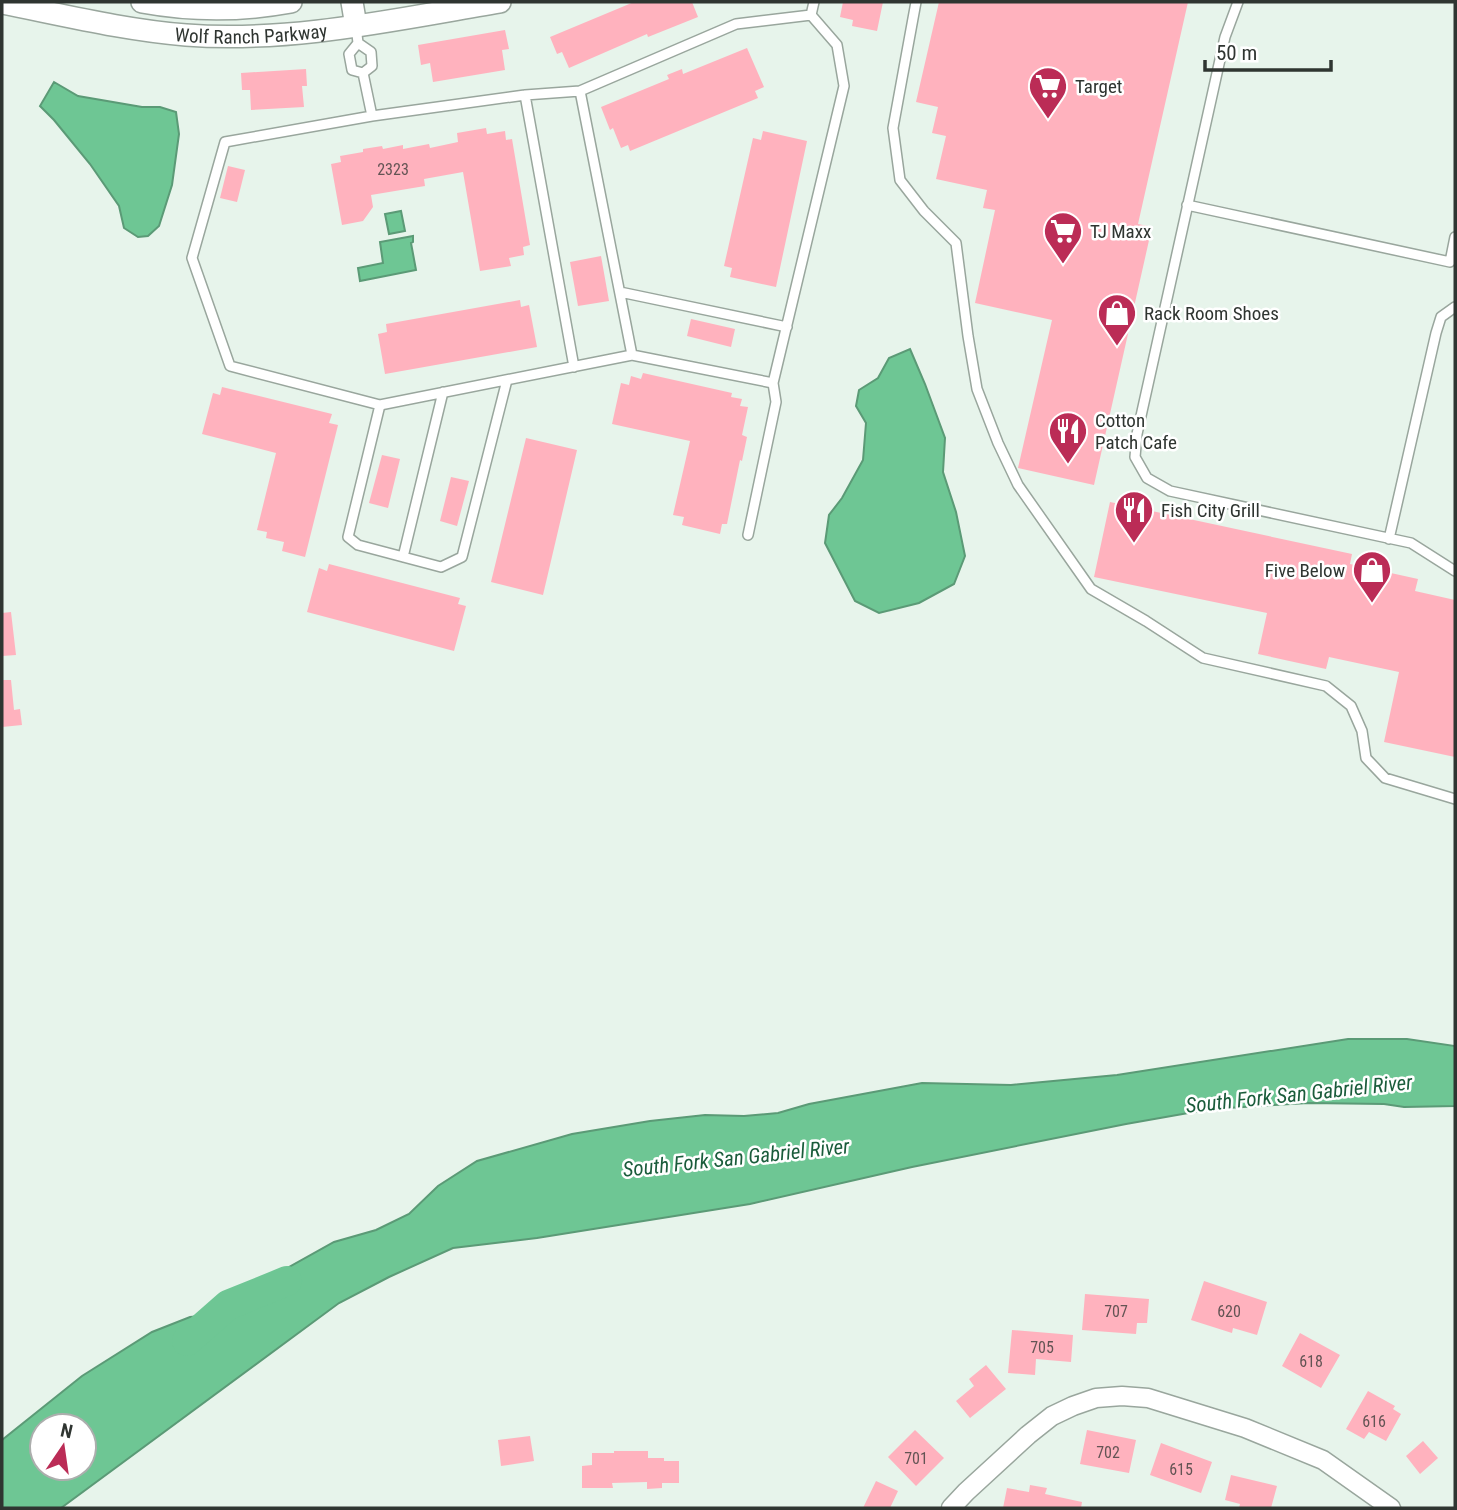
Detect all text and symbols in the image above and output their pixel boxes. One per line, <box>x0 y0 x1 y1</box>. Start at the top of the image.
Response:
street label: Wolf Ranch Parkway <box>174 19 329 49</box>
scale bar <box>1205 28 1331 72</box>
text: 50 m <box>1216 41 1257 65</box>
supermarket icon: Target <box>1027 65 1069 120</box>
place label: Target <box>1075 75 1122 98</box>
house number: 2323 <box>377 160 409 179</box>
supermarket icon: TJ Maxx <box>1042 210 1084 265</box>
place label: TJ Maxx <box>1090 220 1151 243</box>
shop icon: Rack Room Shoes <box>1096 292 1138 347</box>
place label: Rack Room Shoes <box>1144 302 1279 325</box>
place label: Cotton Patch Cafe <box>1095 409 1177 454</box>
restaurant icon: Cotton Patch Cafe <box>1047 410 1089 465</box>
restaurant icon: Fish City Grill <box>1113 489 1155 544</box>
place label: Fish City Grill <box>1161 499 1260 522</box>
shop icon: Five Below <box>1351 549 1393 604</box>
place label: Five Below <box>1265 559 1345 582</box>
water label: South Fork San Gabriel River <box>1184 1070 1414 1118</box>
water label: South Fork San Gabriel River <box>621 1134 851 1182</box>
house number: 707 <box>1104 1302 1128 1321</box>
house number: 620 <box>1217 1302 1241 1321</box>
house number: 705 <box>1030 1338 1054 1357</box>
house number: 618 <box>1299 1352 1323 1371</box>
north arrow <box>28 1412 98 1482</box>
house number: 616 <box>1362 1412 1386 1431</box>
text: N <box>58 1418 75 1443</box>
house number: 702 <box>1096 1443 1120 1462</box>
house number: 701 <box>904 1449 928 1468</box>
house number: 615 <box>1169 1460 1193 1479</box>

